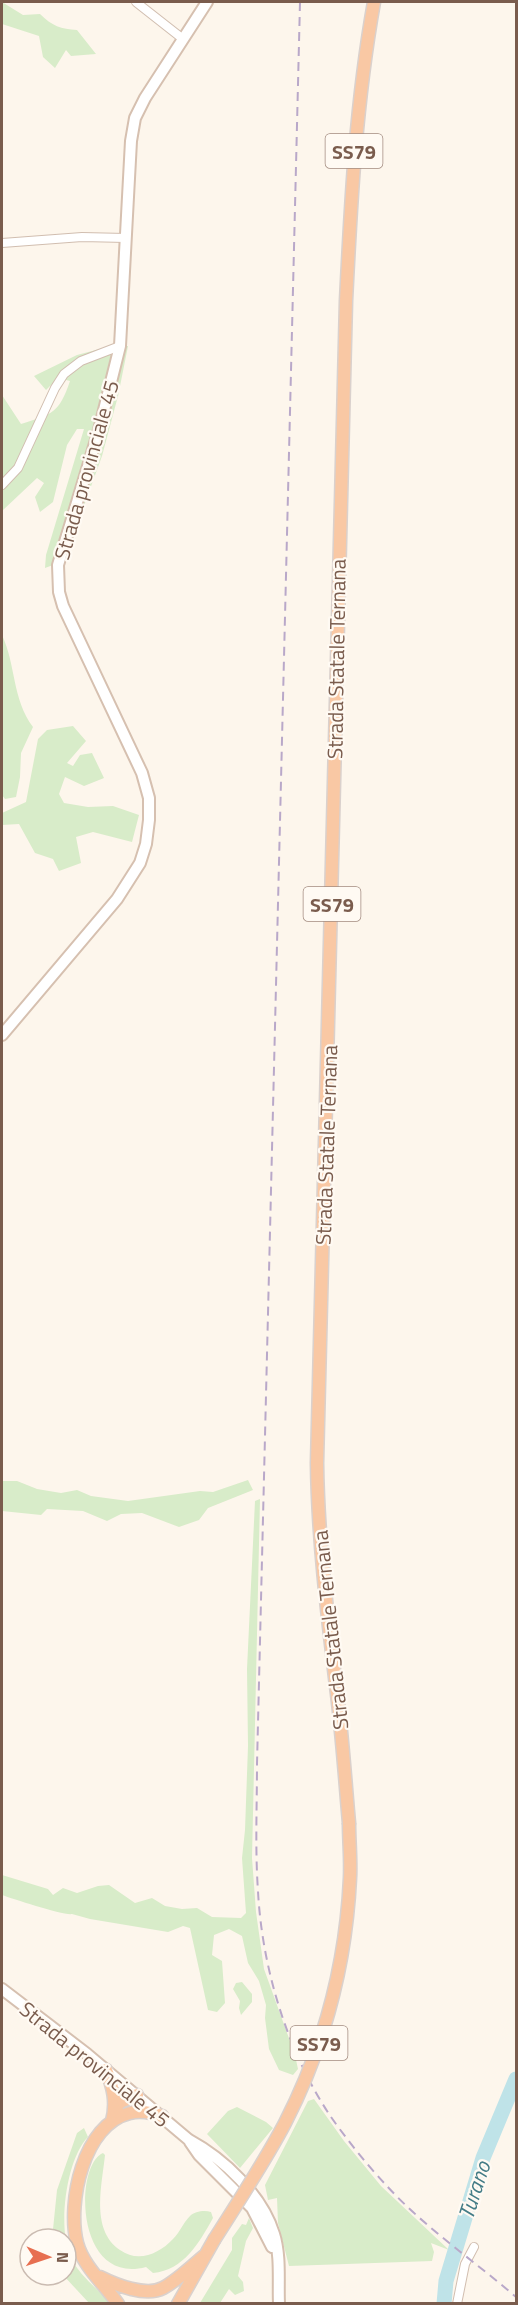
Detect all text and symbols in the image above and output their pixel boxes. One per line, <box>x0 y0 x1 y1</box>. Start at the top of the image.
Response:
road number: SS79 <box>326 134 382 168</box>
street label: Strada provinciale 45 <box>45 376 127 564</box>
street label: Strada Statale Ternana <box>318 558 354 759</box>
road number: SS79 <box>304 887 360 921</box>
street label: Strada Statale Ternana <box>307 1044 346 1246</box>
street label: Strada Statale Ternana <box>304 1528 356 1731</box>
street label: Strada provinciale 45 <box>13 1993 177 2135</box>
road number: SS79 <box>290 2026 348 2060</box>
water label: Turano <box>449 2155 500 2223</box>
north arrow <box>18 2227 78 2287</box>
text: N <box>51 2252 75 2263</box>

